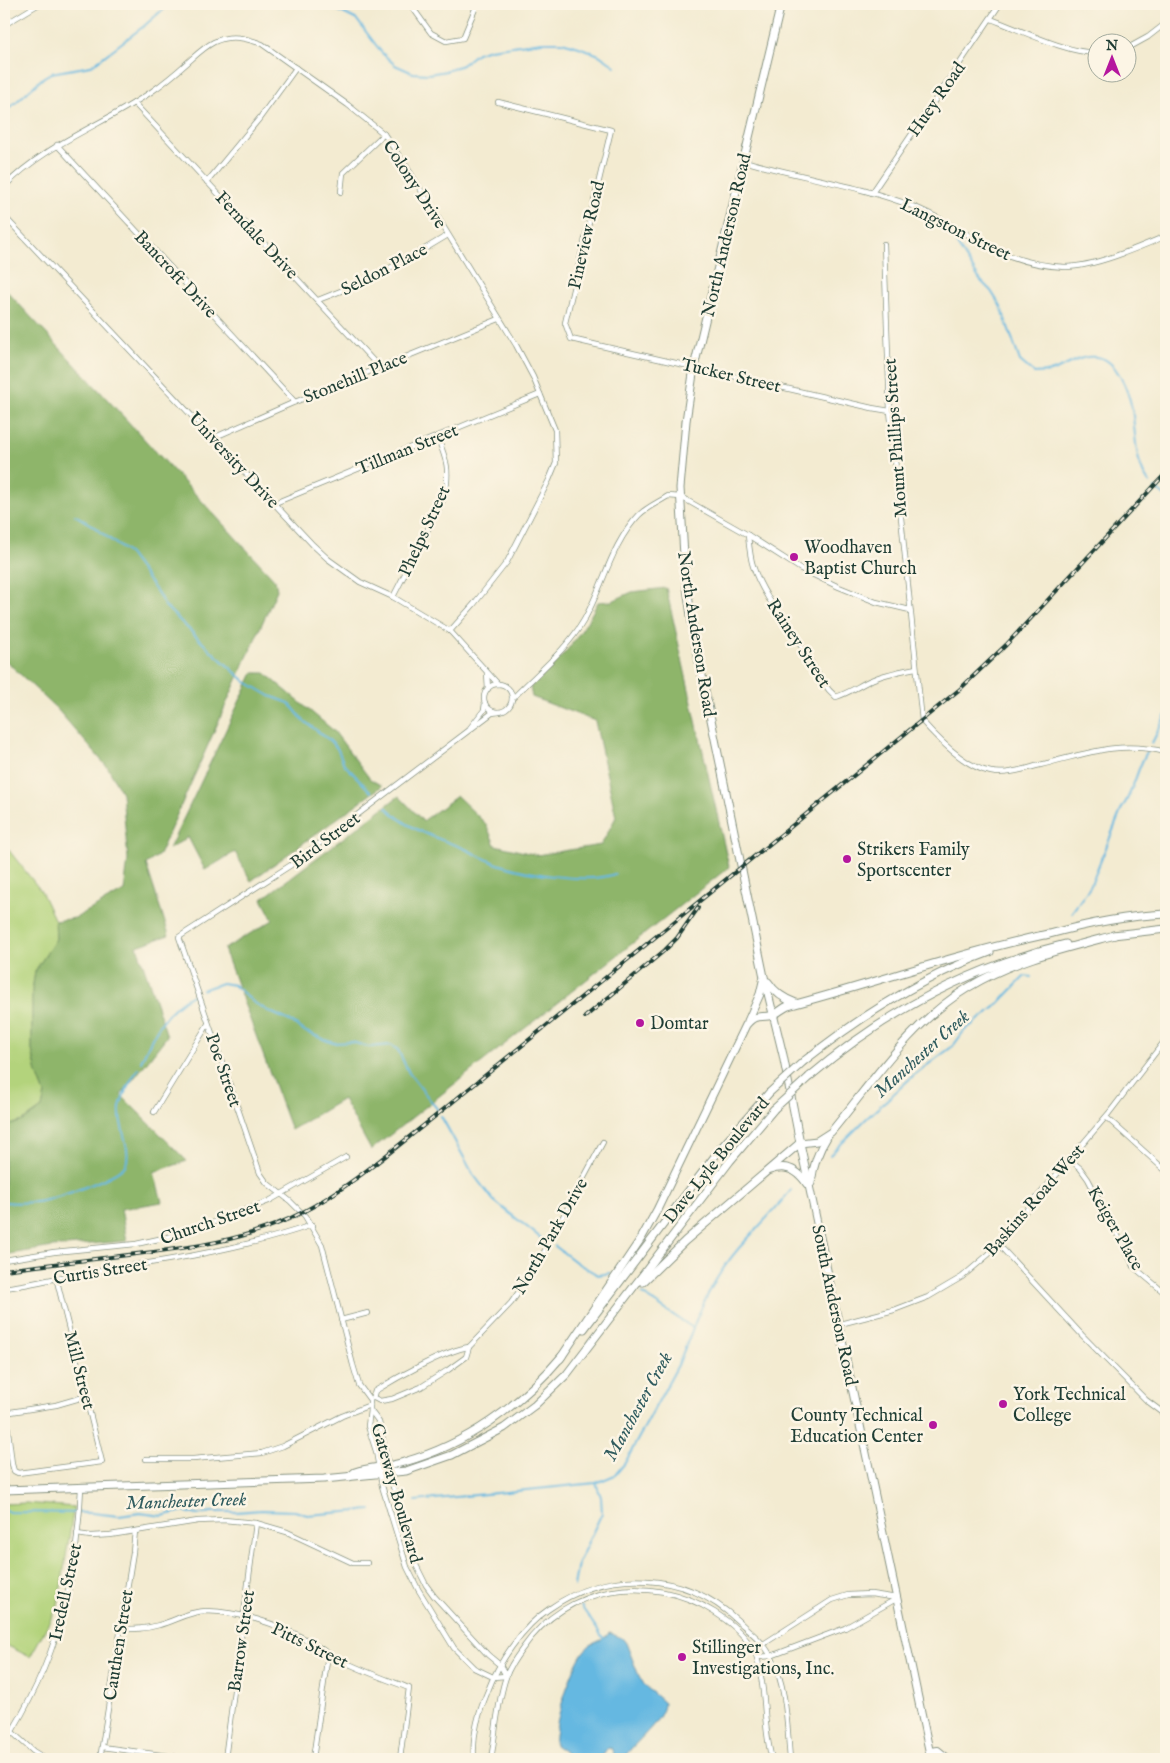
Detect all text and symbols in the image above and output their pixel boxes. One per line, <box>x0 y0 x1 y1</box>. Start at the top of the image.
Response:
north arrow <box>1088 32 1138 82</box>
text: N <box>1105 37 1118 55</box>
street label: Huey Road <box>903 58 972 142</box>
street label: Colony Drive <box>377 136 451 233</box>
street label: North Anderson Road <box>697 151 758 319</box>
street label: Pineview Road <box>564 179 611 292</box>
street label: Ferndale Drive <box>209 187 303 285</box>
street label: Langston Street <box>896 194 1014 267</box>
street label: Bancroft Drive <box>128 226 221 324</box>
street label: Seldon Place <box>337 239 432 302</box>
street label: Stonehill Place <box>300 347 411 410</box>
street label: Tucker Street <box>679 354 783 399</box>
street label: Mount Phillips Street <box>879 358 914 518</box>
street label: University Drive <box>182 408 284 514</box>
street label: Tillman Street <box>353 420 462 481</box>
street label: Phelps Street <box>394 482 456 581</box>
place label: Woodhaven Baptist Church <box>804 537 917 581</box>
street label: North Anderson Road <box>671 550 720 719</box>
marker: Woodhaven Baptist Church <box>788 551 800 563</box>
street label: Rainey Street <box>760 595 835 693</box>
street label: Bird Street <box>286 807 365 875</box>
place label: Strikers Family Sportscenter <box>857 839 970 883</box>
marker: Strikers Family Sportscenter <box>841 853 853 865</box>
water label: Manchester Creek <box>869 1005 976 1104</box>
place label: Domtar <box>650 1013 709 1036</box>
marker: Domtar <box>634 1017 646 1029</box>
street label: Poe Street <box>199 1030 246 1110</box>
street label: Dave Lyle Boulevard <box>659 1093 775 1229</box>
street label: Baskins Road West <box>980 1140 1090 1262</box>
street label: North Park Drive <box>509 1174 594 1299</box>
street label: Keiger Place <box>1081 1182 1148 1275</box>
street label: Church Street <box>157 1196 264 1251</box>
street label: South Anderson Road <box>805 1223 862 1388</box>
street label: Curtis Street <box>52 1254 149 1291</box>
street label: Mill Street <box>58 1329 99 1412</box>
water label: Manchester Creek <box>599 1348 679 1466</box>
place label: York Technical College <box>1013 1384 1126 1428</box>
marker: York Technical College <box>997 1398 1009 1410</box>
place label: County Technical Education Center <box>790 1405 923 1449</box>
marker: County Technical Education Center <box>927 1419 939 1431</box>
street label: Gateway Boulevard <box>365 1421 427 1566</box>
water label: Manchester Creek <box>125 1488 247 1516</box>
street label: Iredell Street <box>45 1542 88 1643</box>
street label: Cauthen Street <box>99 1588 140 1702</box>
street label: Barrow Street <box>224 1589 261 1694</box>
street label: Pitts Street <box>267 1618 351 1675</box>
place label: Stillinger Investigations, Inc. <box>692 1637 834 1681</box>
marker: Stillinger Investigations, Inc. <box>676 1651 688 1663</box>

